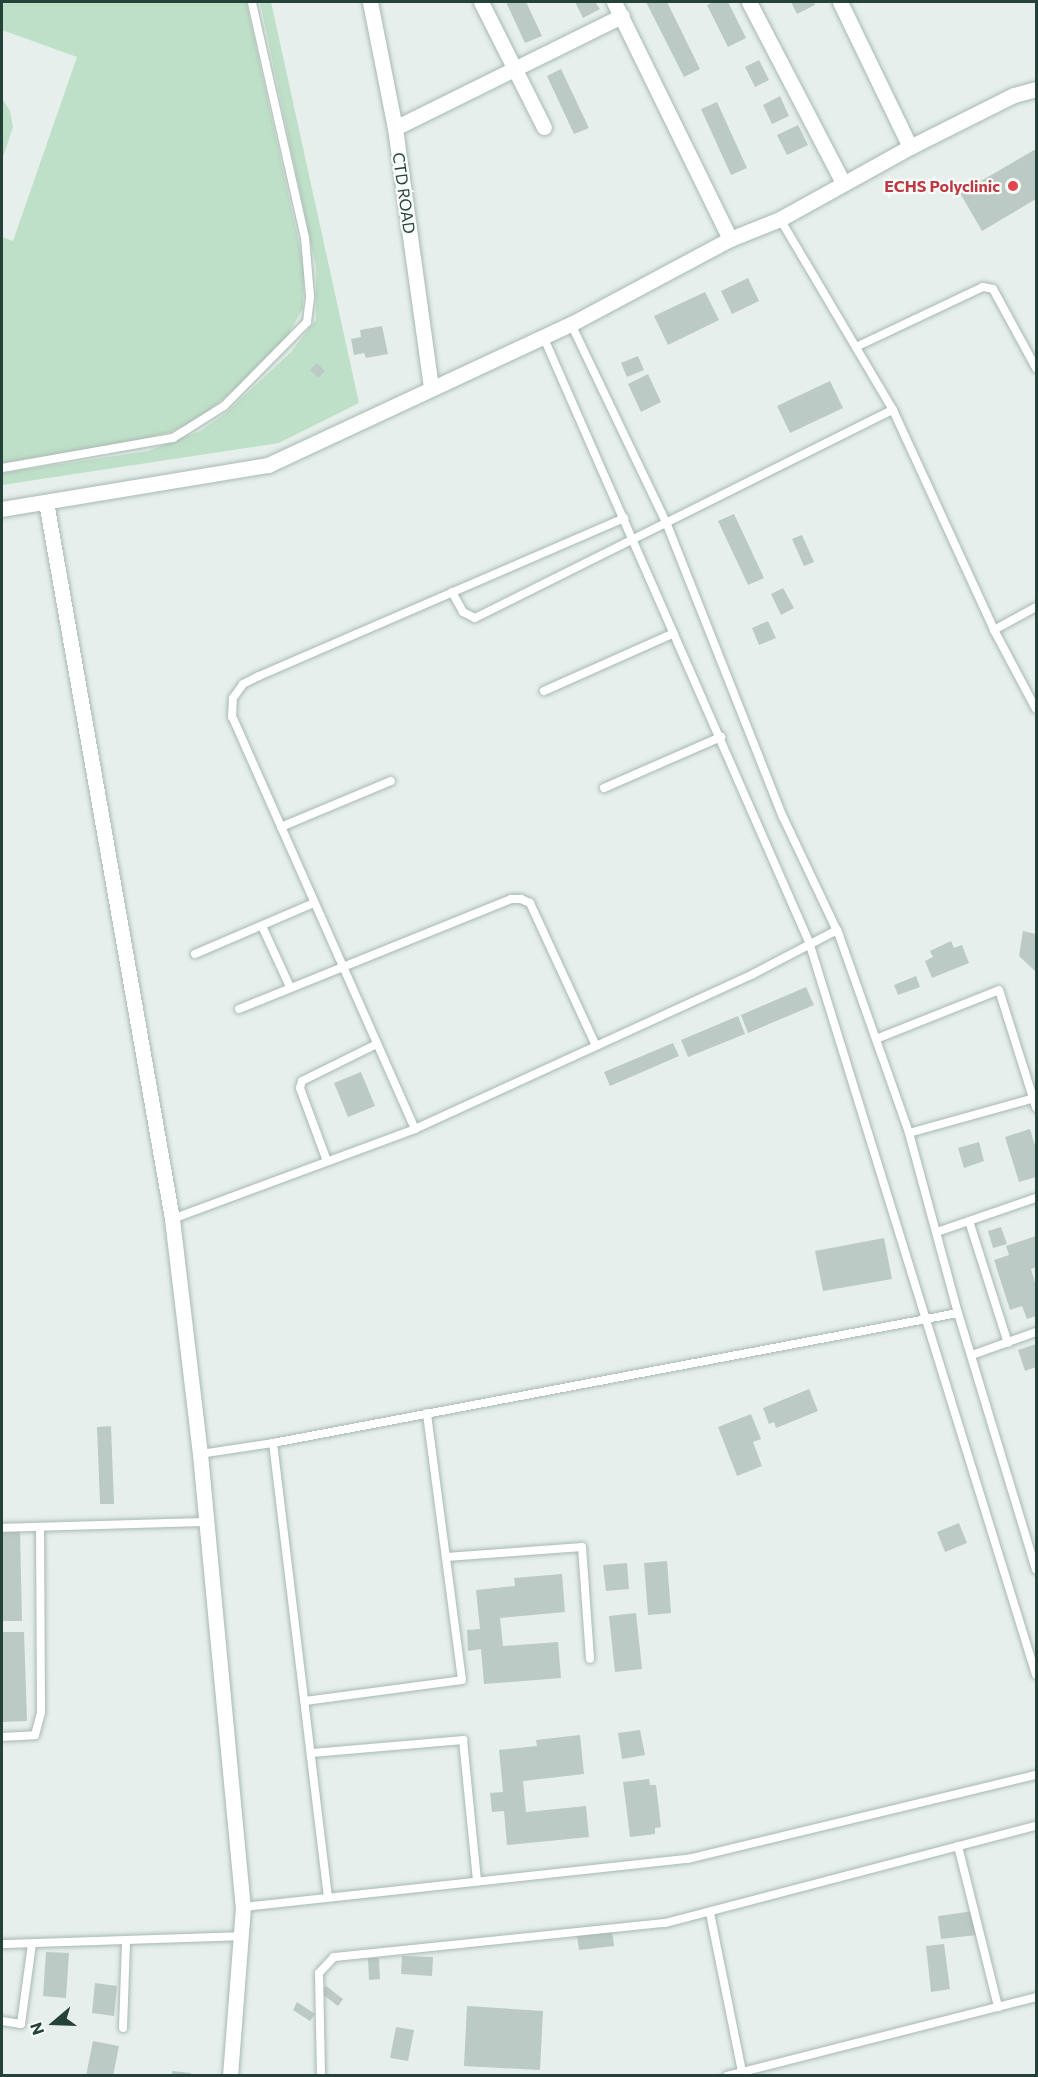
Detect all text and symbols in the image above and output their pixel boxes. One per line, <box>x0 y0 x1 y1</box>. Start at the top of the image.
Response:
street label: CTD ROAD <box>389 151 419 235</box>
place label: ECHS Polyclinic <box>884 176 1000 196</box>
marker: ECHS Polyclinic <box>1004 177 1022 195</box>
north arrow <box>24 1993 84 2053</box>
text: N <box>26 2020 47 2038</box>

